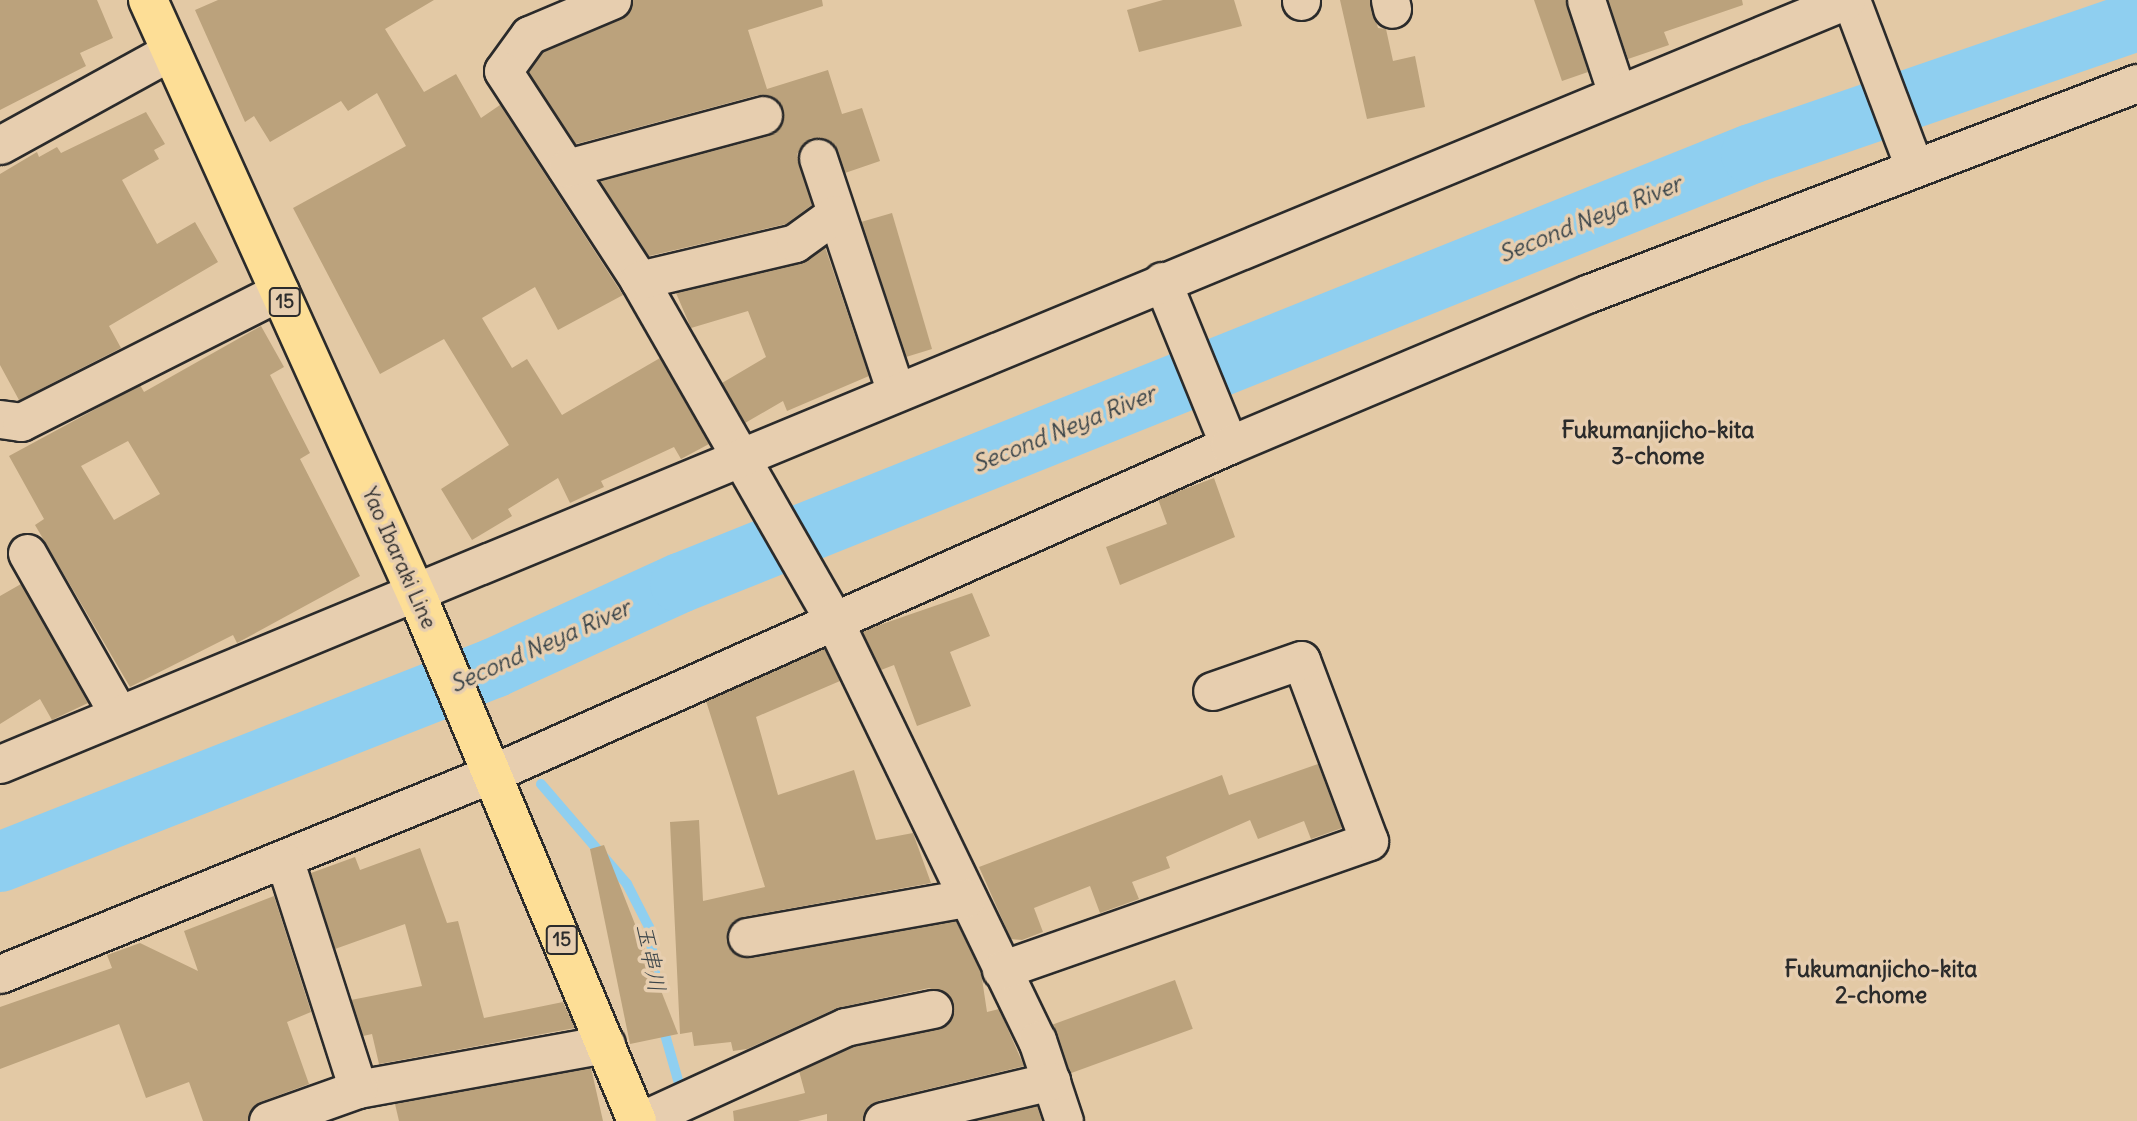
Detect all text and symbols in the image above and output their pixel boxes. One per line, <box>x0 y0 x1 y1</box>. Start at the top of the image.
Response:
water label: Second Neya River <box>1495 170 1685 268</box>
road number: 15 <box>268 286 302 318</box>
water label: Second Neya River <box>969 380 1159 478</box>
district label: Fukumanjicho-kita 3-chome <box>1562 416 1754 470</box>
street label: Yao Ibaraki Line <box>357 483 441 633</box>
water label: Second Neya River <box>446 594 634 698</box>
water label: 玉串川 <box>631 922 671 994</box>
road number: 15 <box>544 924 580 956</box>
district label: Fukumanjicho-kita 2-chome <box>1785 955 1977 1009</box>

